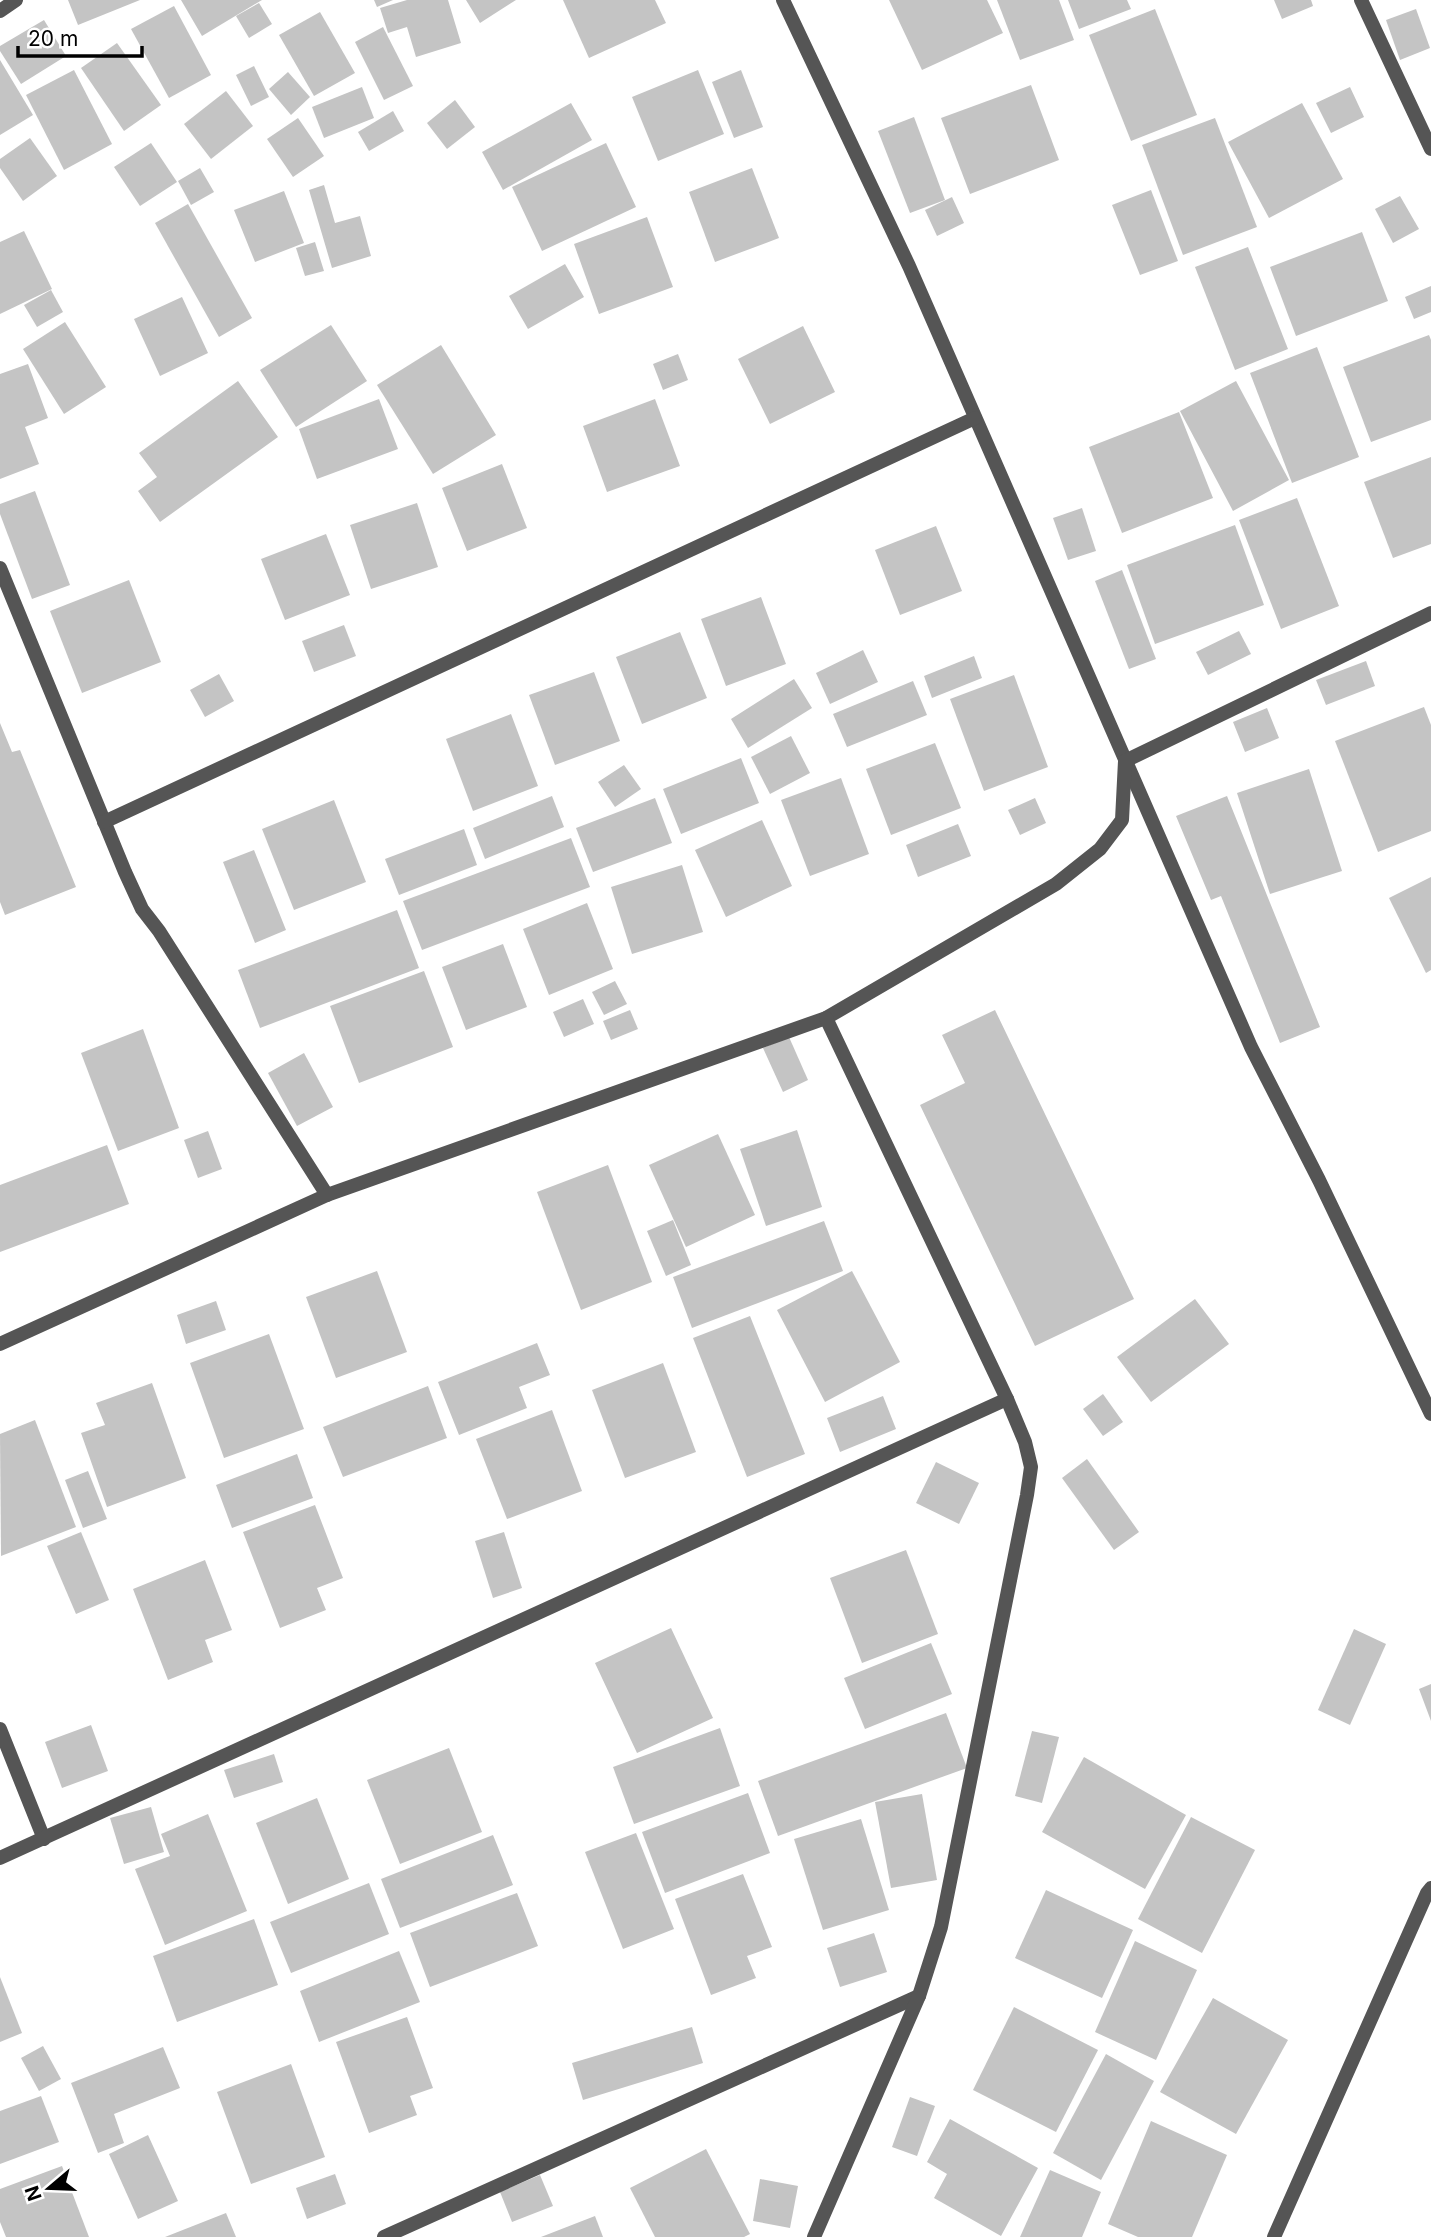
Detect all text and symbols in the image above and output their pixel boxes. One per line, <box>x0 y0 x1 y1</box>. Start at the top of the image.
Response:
scale bar <box>18 14 142 58</box>
text: 20 m <box>28 26 78 51</box>
north arrow <box>14 2153 84 2223</box>
text: N <box>20 2183 47 2204</box>

